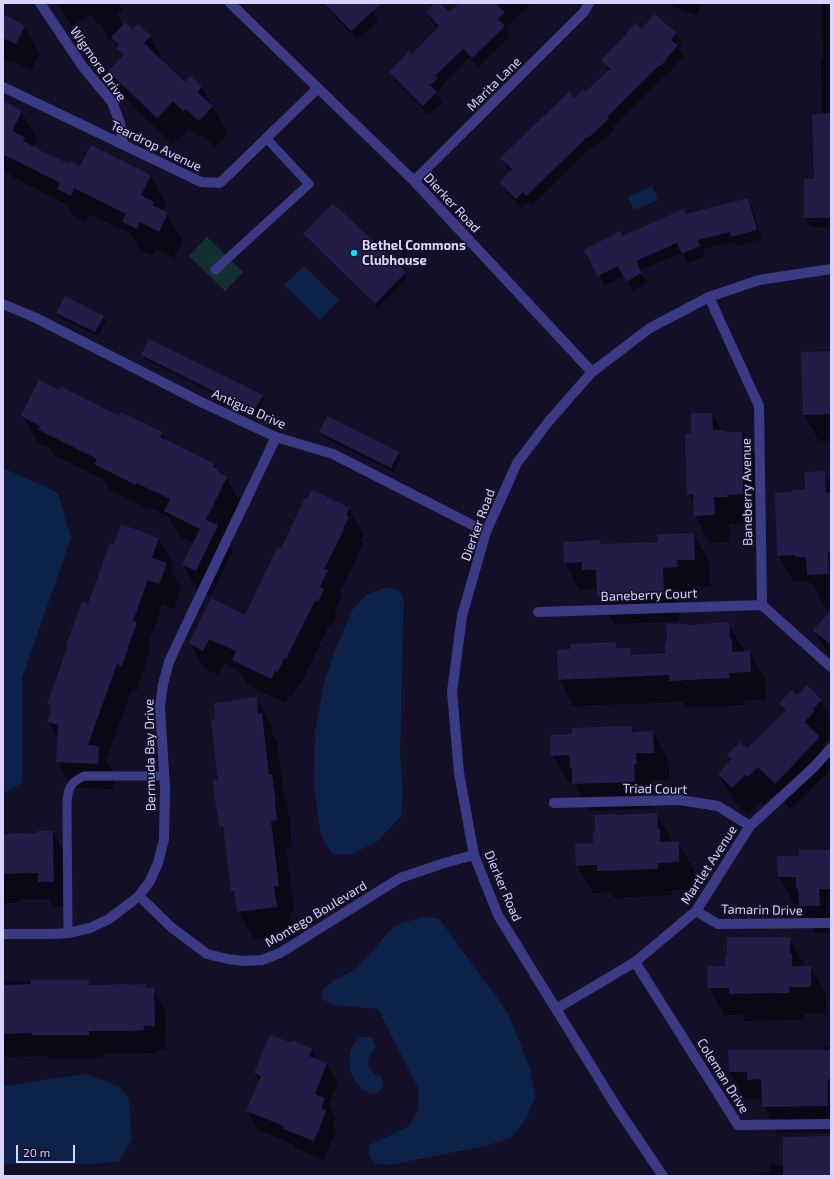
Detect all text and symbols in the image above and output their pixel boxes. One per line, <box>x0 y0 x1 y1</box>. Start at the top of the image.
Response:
street label: Wigmore Drive <box>67 24 129 104</box>
street label: Marita Lane <box>464 54 524 114</box>
street label: Teardrop Avenue <box>108 117 204 175</box>
street label: Dierker Road <box>421 170 483 236</box>
place label: Bethel Commons Clubhouse <box>362 238 466 269</box>
marker: Bethel Commons Clubhouse <box>349 248 359 258</box>
street label: Antigua Drive <box>210 386 288 432</box>
street label: Baneberry Avenue <box>738 438 756 546</box>
street label: Dierker Road <box>458 487 498 563</box>
street label: Baneberry Court <box>600 586 698 604</box>
street label: Bermuda Bay Drive <box>141 699 159 811</box>
street label: Triad Court <box>623 781 687 797</box>
street label: Martlet Avenue <box>678 823 740 907</box>
street label: Dierker Road <box>481 848 525 924</box>
street label: Montego Boulevard <box>262 877 370 951</box>
street label: Tamarin Drive <box>721 901 803 919</box>
street label: Coleman Drive <box>694 1036 752 1116</box>
scale bar <box>18 1137 77 1163</box>
text: 20 m <box>23 1145 50 1159</box>

